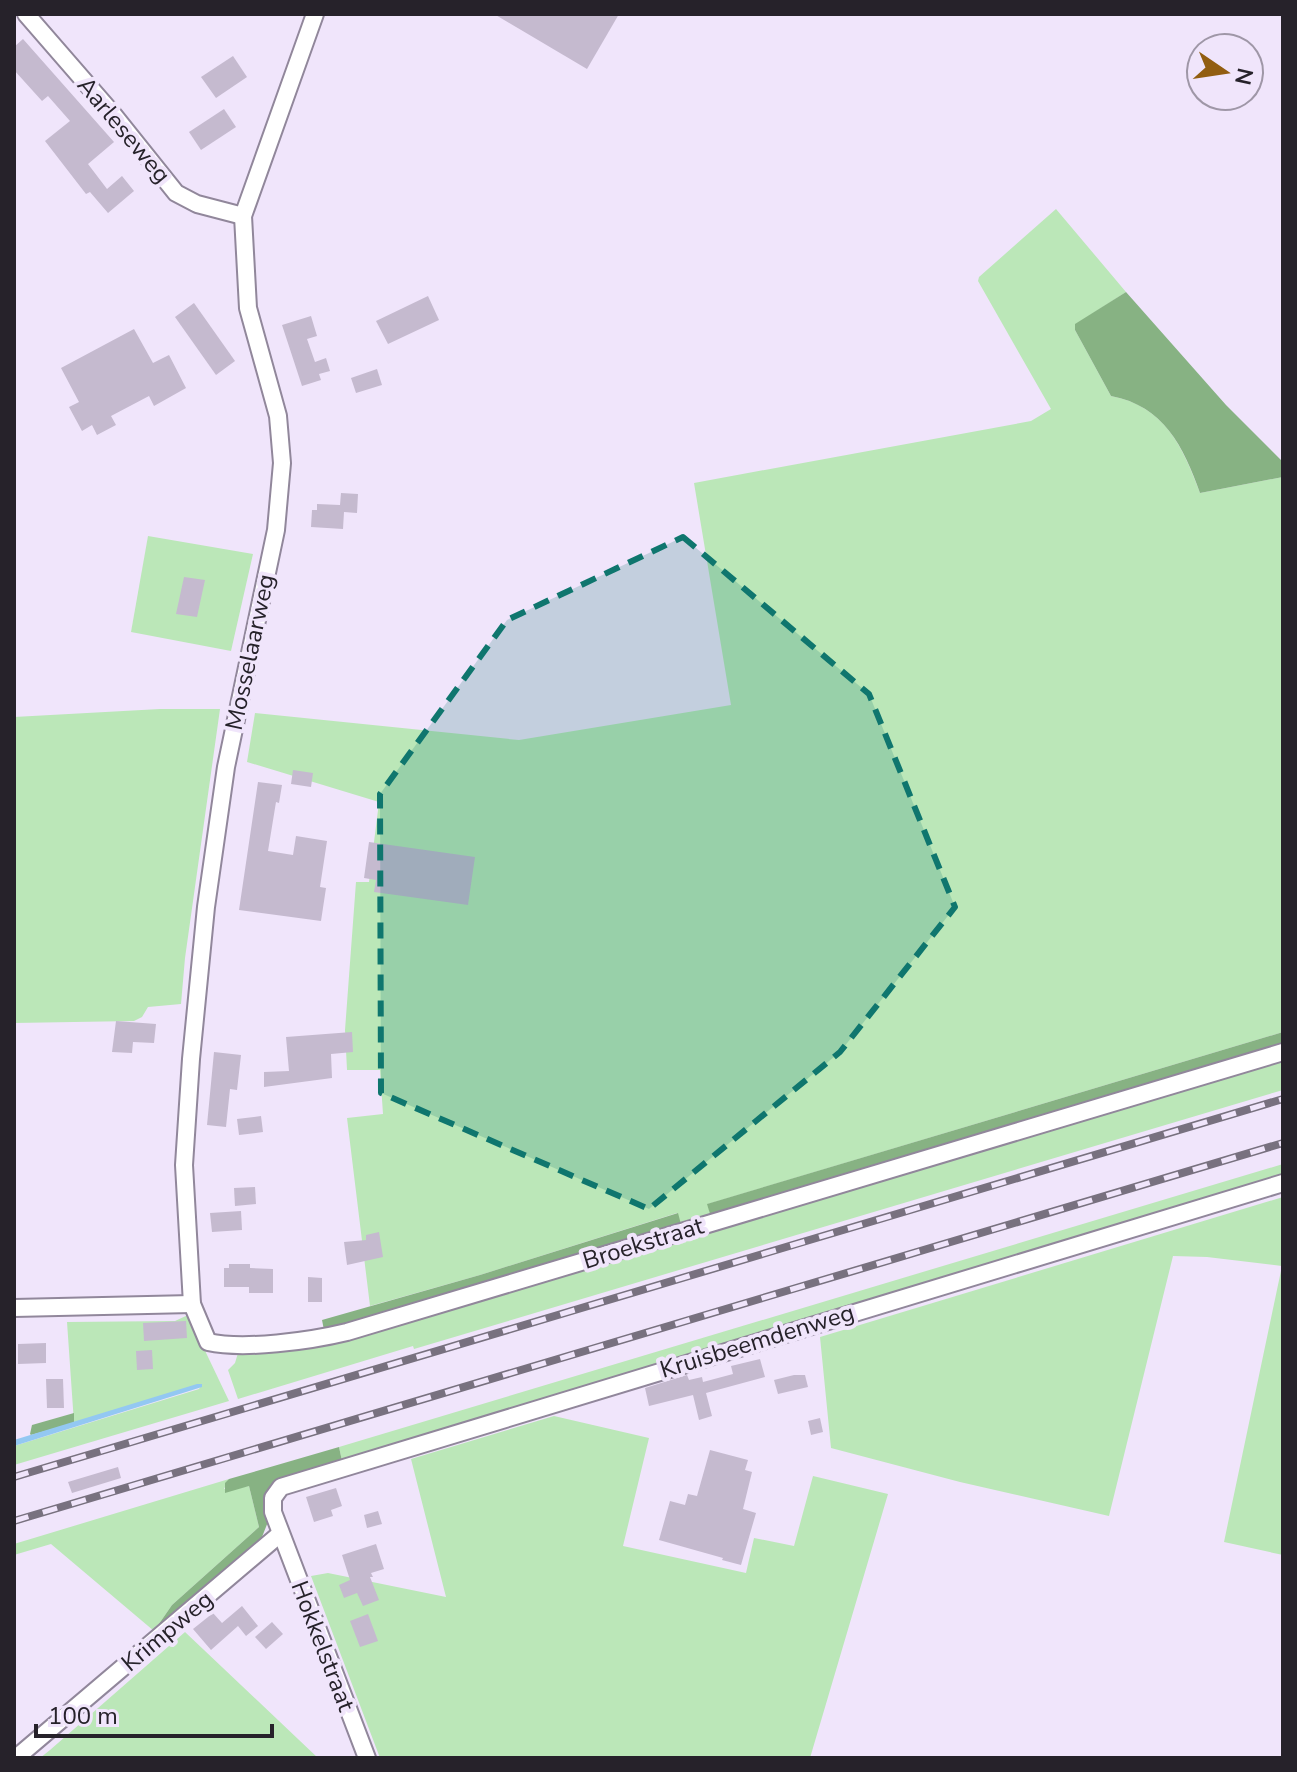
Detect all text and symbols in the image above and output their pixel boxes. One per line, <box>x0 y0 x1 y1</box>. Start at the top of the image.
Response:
north arrow <box>1185 32 1265 112</box>
text: N <box>1227 65 1260 88</box>
street label: Aarleseweg <box>70 70 178 190</box>
street label: Mosselaarweg <box>218 571 282 733</box>
street label: Broekstraat <box>579 1209 708 1277</box>
street label: Kruisbeemdenweg <box>656 1296 858 1386</box>
street label: Hokkelstraat <box>283 1576 363 1716</box>
street label: Krimpweg <box>114 1583 220 1679</box>
scale bar <box>36 1688 272 1738</box>
text: 100 m <box>48 1700 118 1732</box>

